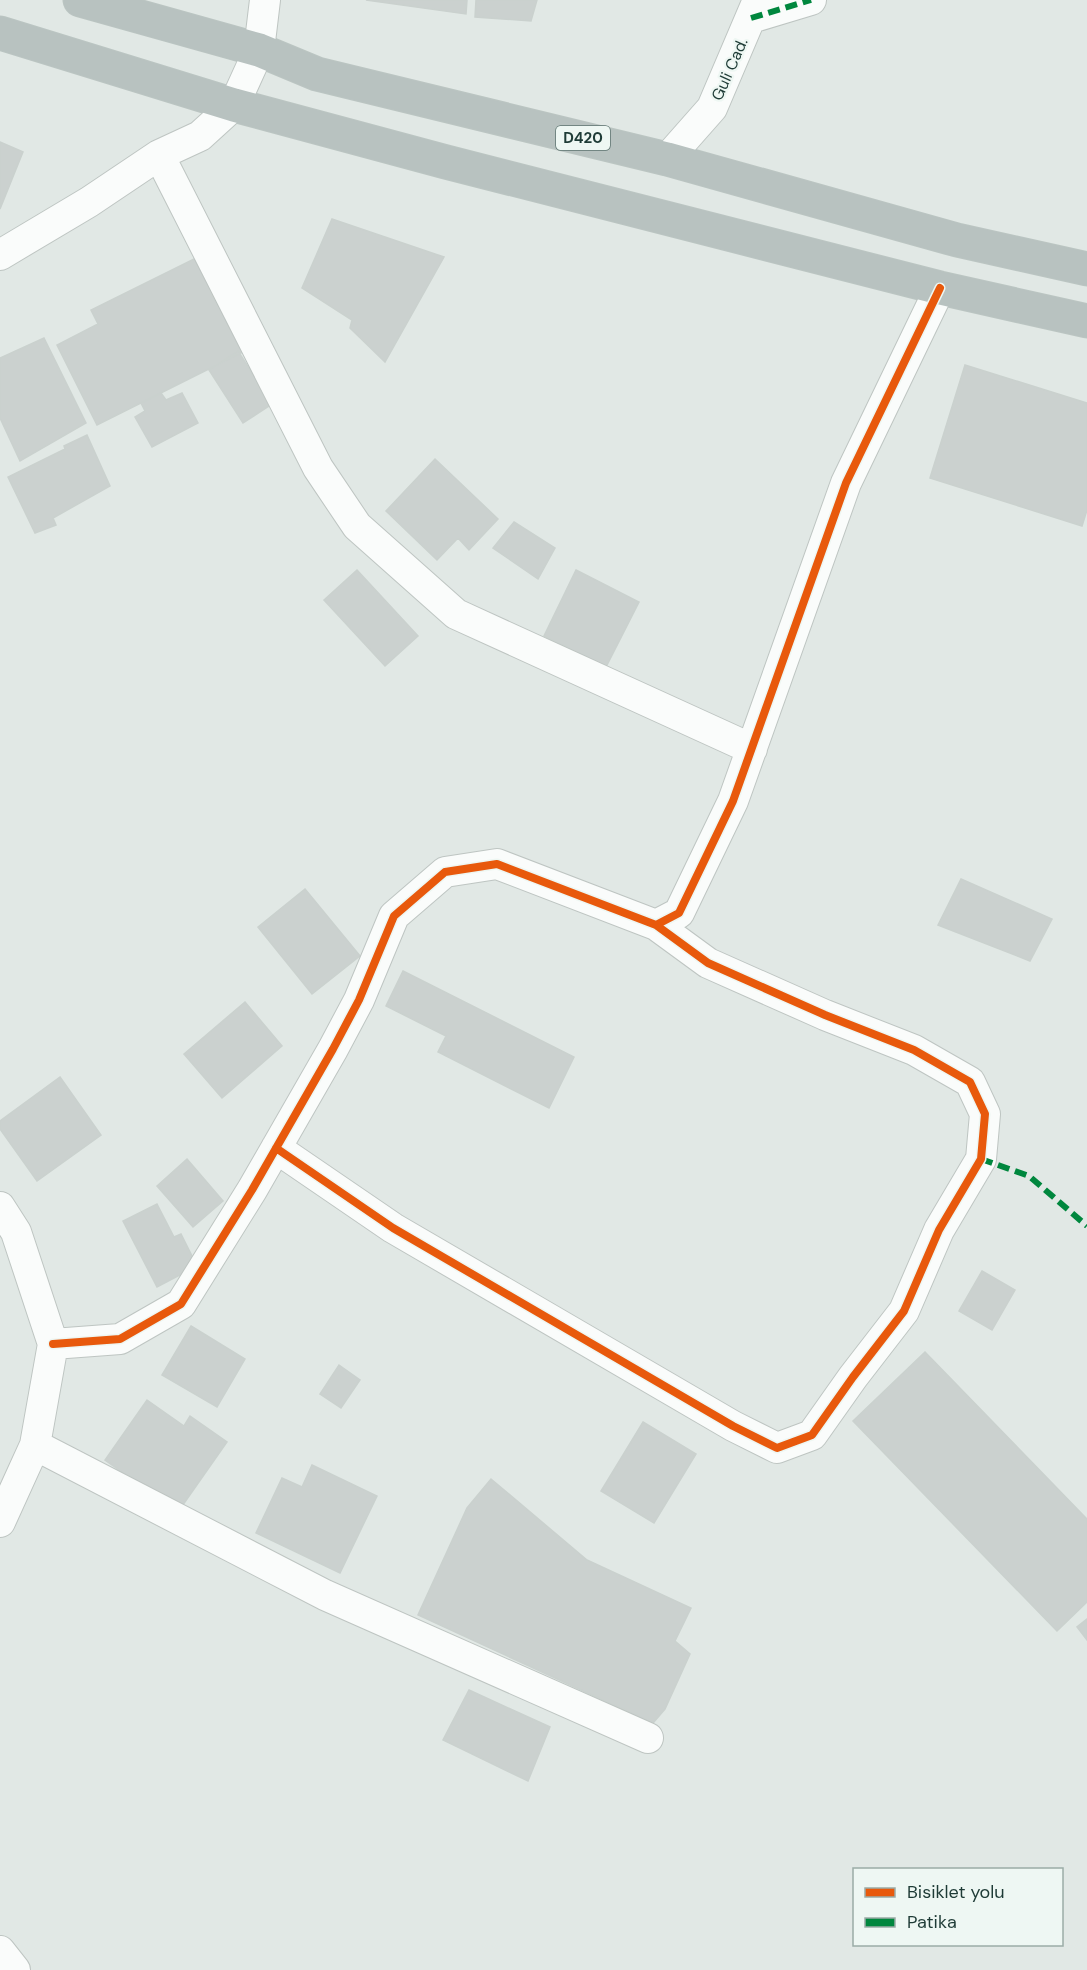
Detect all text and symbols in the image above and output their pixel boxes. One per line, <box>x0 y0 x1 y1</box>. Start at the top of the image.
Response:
street label: Guli Cad. <box>706 35 753 104</box>
road number: D420 <box>556 126 610 150</box>
legend <box>853 1868 1063 1946</box>
text: Bisiklet yolu <box>907 1880 1005 1904</box>
text: Patika <box>907 1910 957 1934</box>

